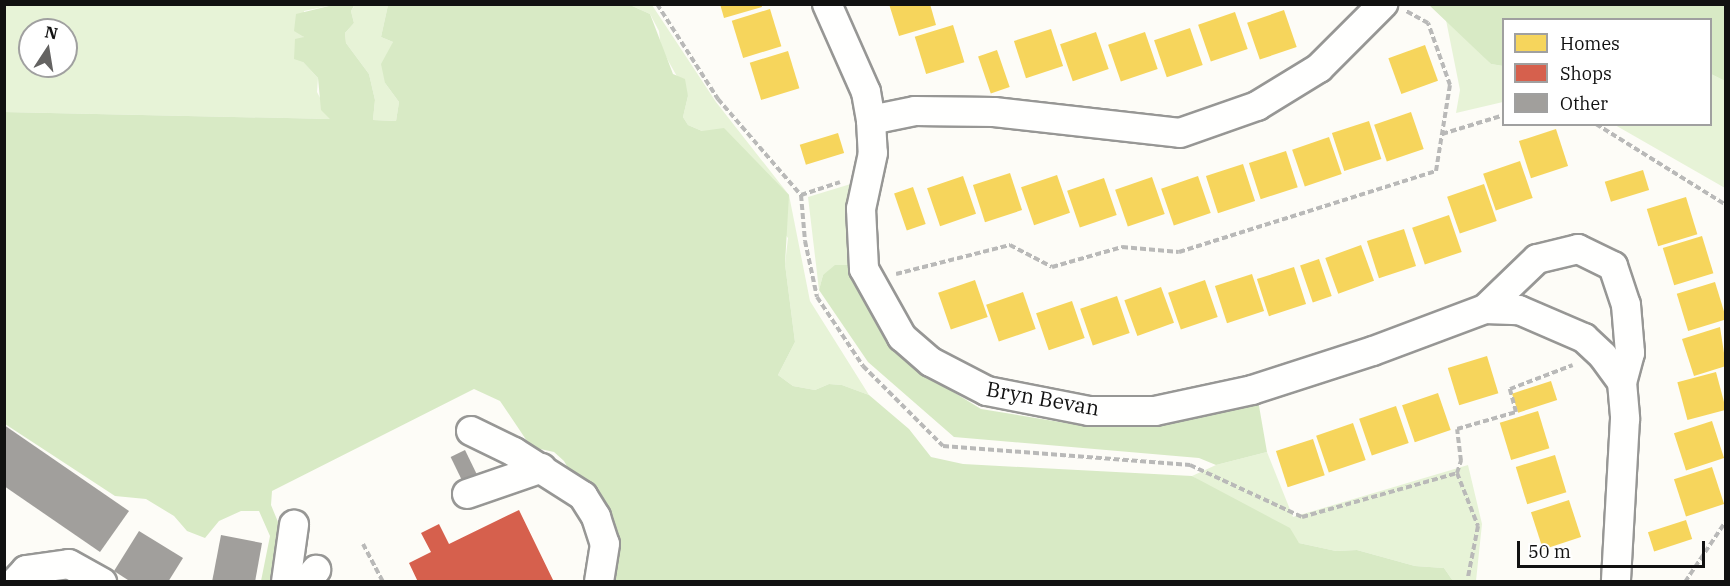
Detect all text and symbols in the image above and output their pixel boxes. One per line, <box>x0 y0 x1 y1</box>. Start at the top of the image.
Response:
north arrow <box>18 18 78 78</box>
legend <box>1502 18 1712 126</box>
text: N <box>43 21 60 43</box>
text: Homes <box>1560 32 1620 55</box>
text: Shops <box>1560 62 1612 85</box>
text: Other <box>1560 92 1608 115</box>
street label: Bryn Bevan <box>984 376 1102 420</box>
scale bar <box>1520 529 1708 567</box>
text: 50 m <box>1528 540 1571 563</box>

